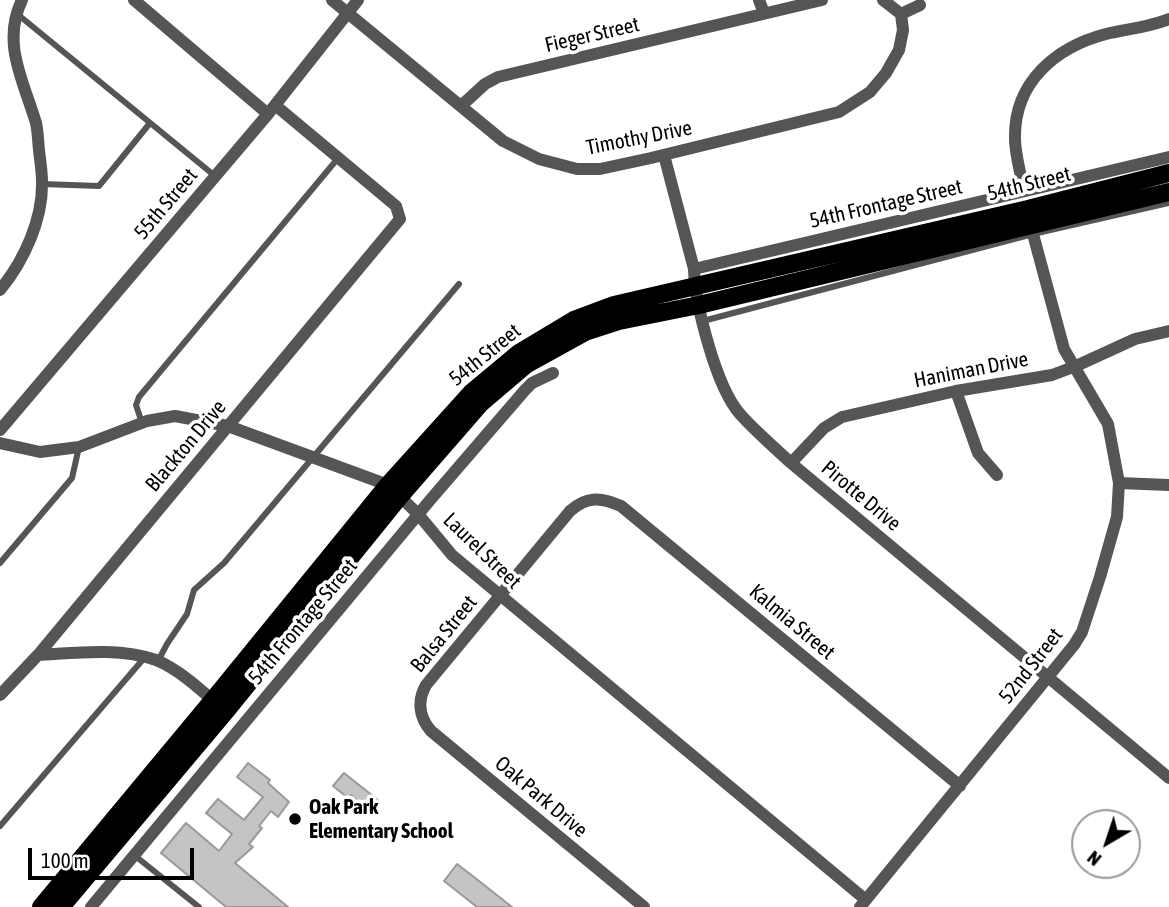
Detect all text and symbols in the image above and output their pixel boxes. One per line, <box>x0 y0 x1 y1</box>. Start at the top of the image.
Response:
street label: Fieger Street <box>542 12 642 58</box>
street label: Timothy Drive <box>584 115 694 161</box>
street label: 54th Street <box>985 162 1073 206</box>
street label: 55th Street <box>129 163 203 245</box>
street label: 54th Frontage Street <box>807 174 965 234</box>
street label: 54th Street <box>444 318 526 392</box>
street label: Haniman Drive <box>912 347 1030 393</box>
street label: Blackton Drive <box>140 395 232 497</box>
street label: Pirotte Drive <box>816 456 906 536</box>
street label: Laurel Street <box>438 508 526 594</box>
street label: 54th Frontage Street <box>243 554 363 690</box>
street label: Kalmia Street <box>744 579 840 665</box>
street label: Balsa Street <box>405 591 483 677</box>
street label: 52nd Street <box>994 623 1068 709</box>
street label: Oak Park Drive <box>490 751 592 843</box>
place label: Oak Park Elementary School <box>309 794 453 844</box>
north arrow <box>1071 809 1141 879</box>
marker: Oak Park Elementary School <box>287 811 303 827</box>
scale bar <box>32 834 198 878</box>
text: N <box>1083 847 1105 871</box>
text: 100 m <box>41 848 89 872</box>

